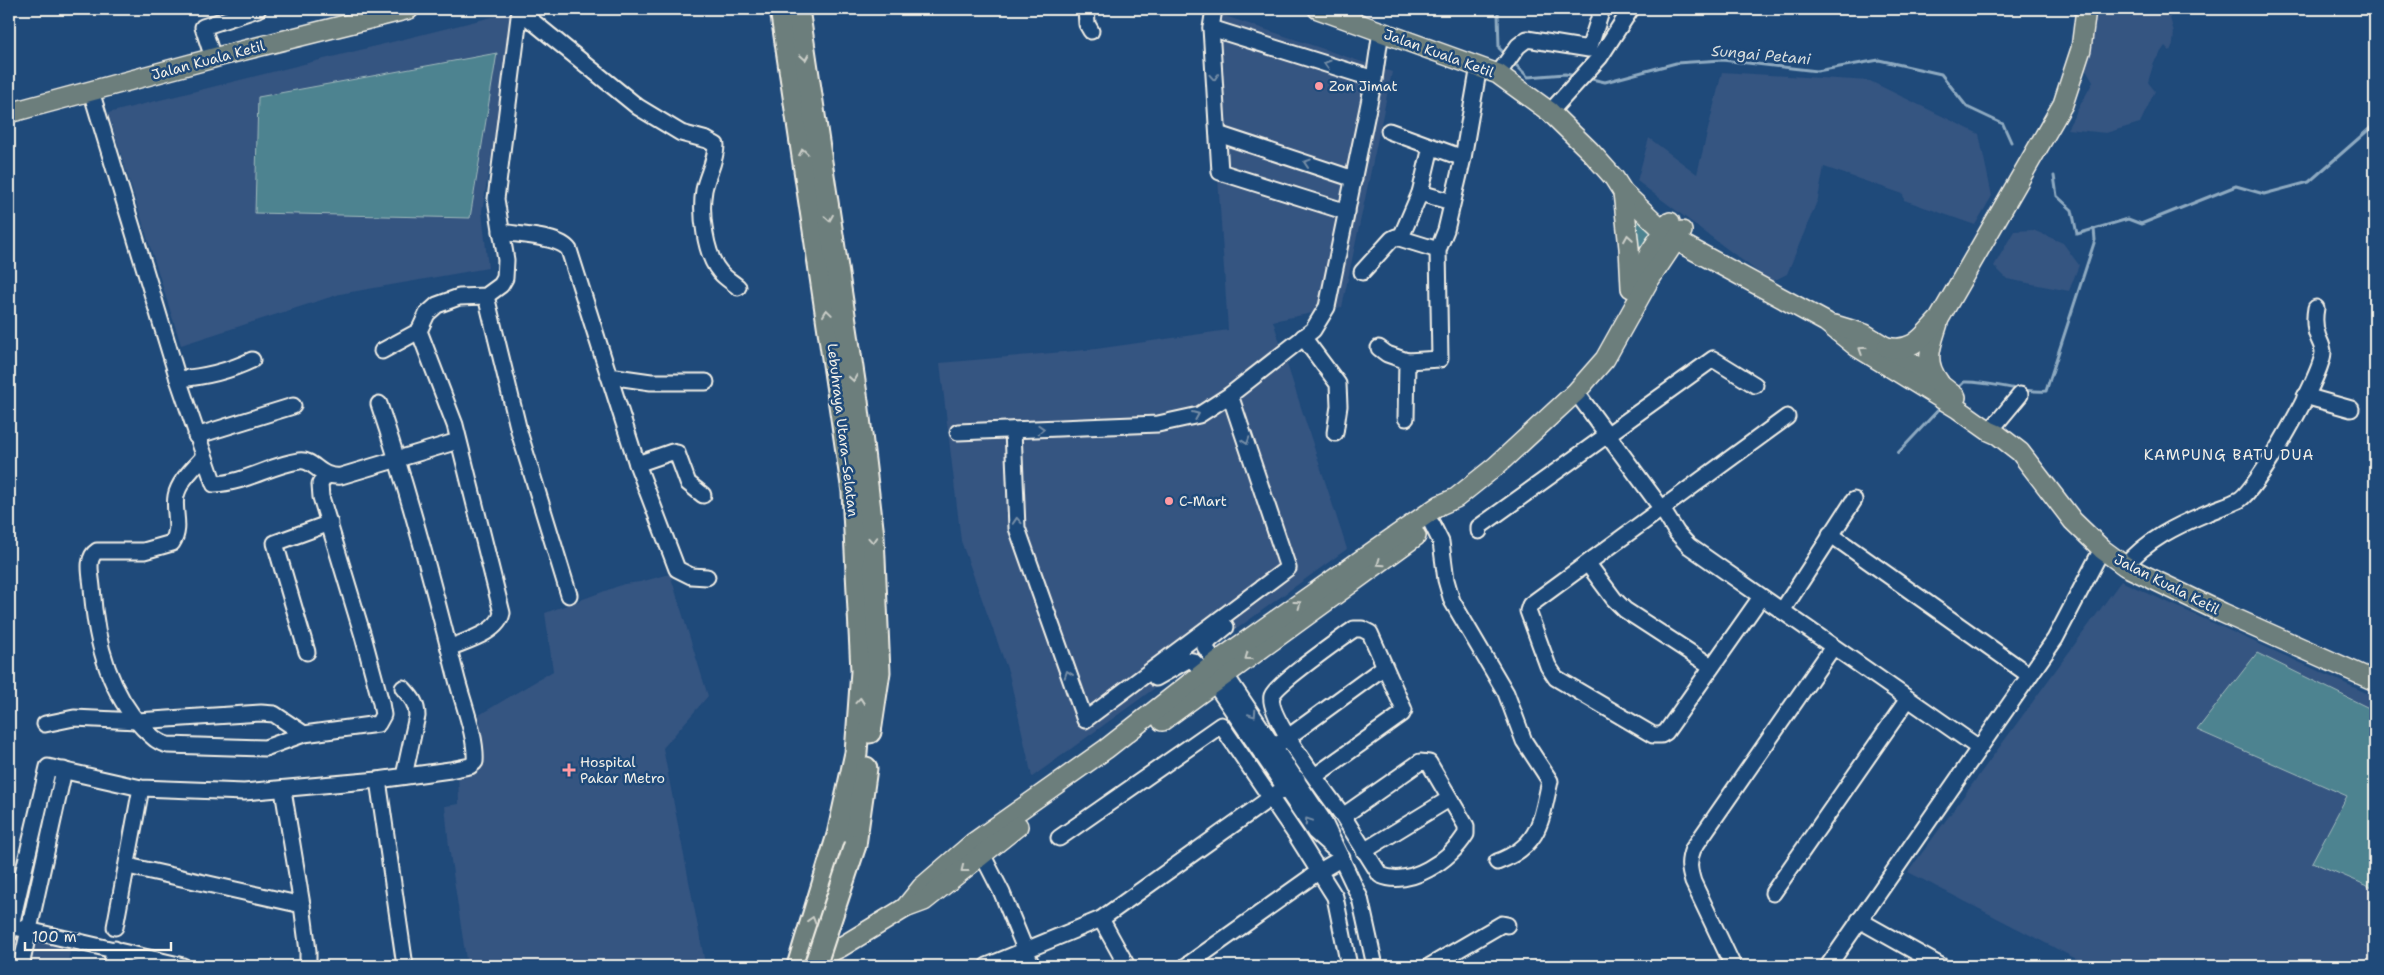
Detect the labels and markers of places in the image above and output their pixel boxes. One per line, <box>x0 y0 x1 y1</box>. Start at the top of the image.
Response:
place label: Zon Jimat <box>1329 77 1398 95</box>
marker: Zon Jimat <box>1313 80 1325 92</box>
place label: C-Mart <box>1179 492 1227 510</box>
marker: C-Mart <box>1163 495 1175 507</box>
place label: Hospital Pakar Metro <box>580 753 665 787</box>
marker: Hospital Pakar Metro <box>562 763 576 777</box>

